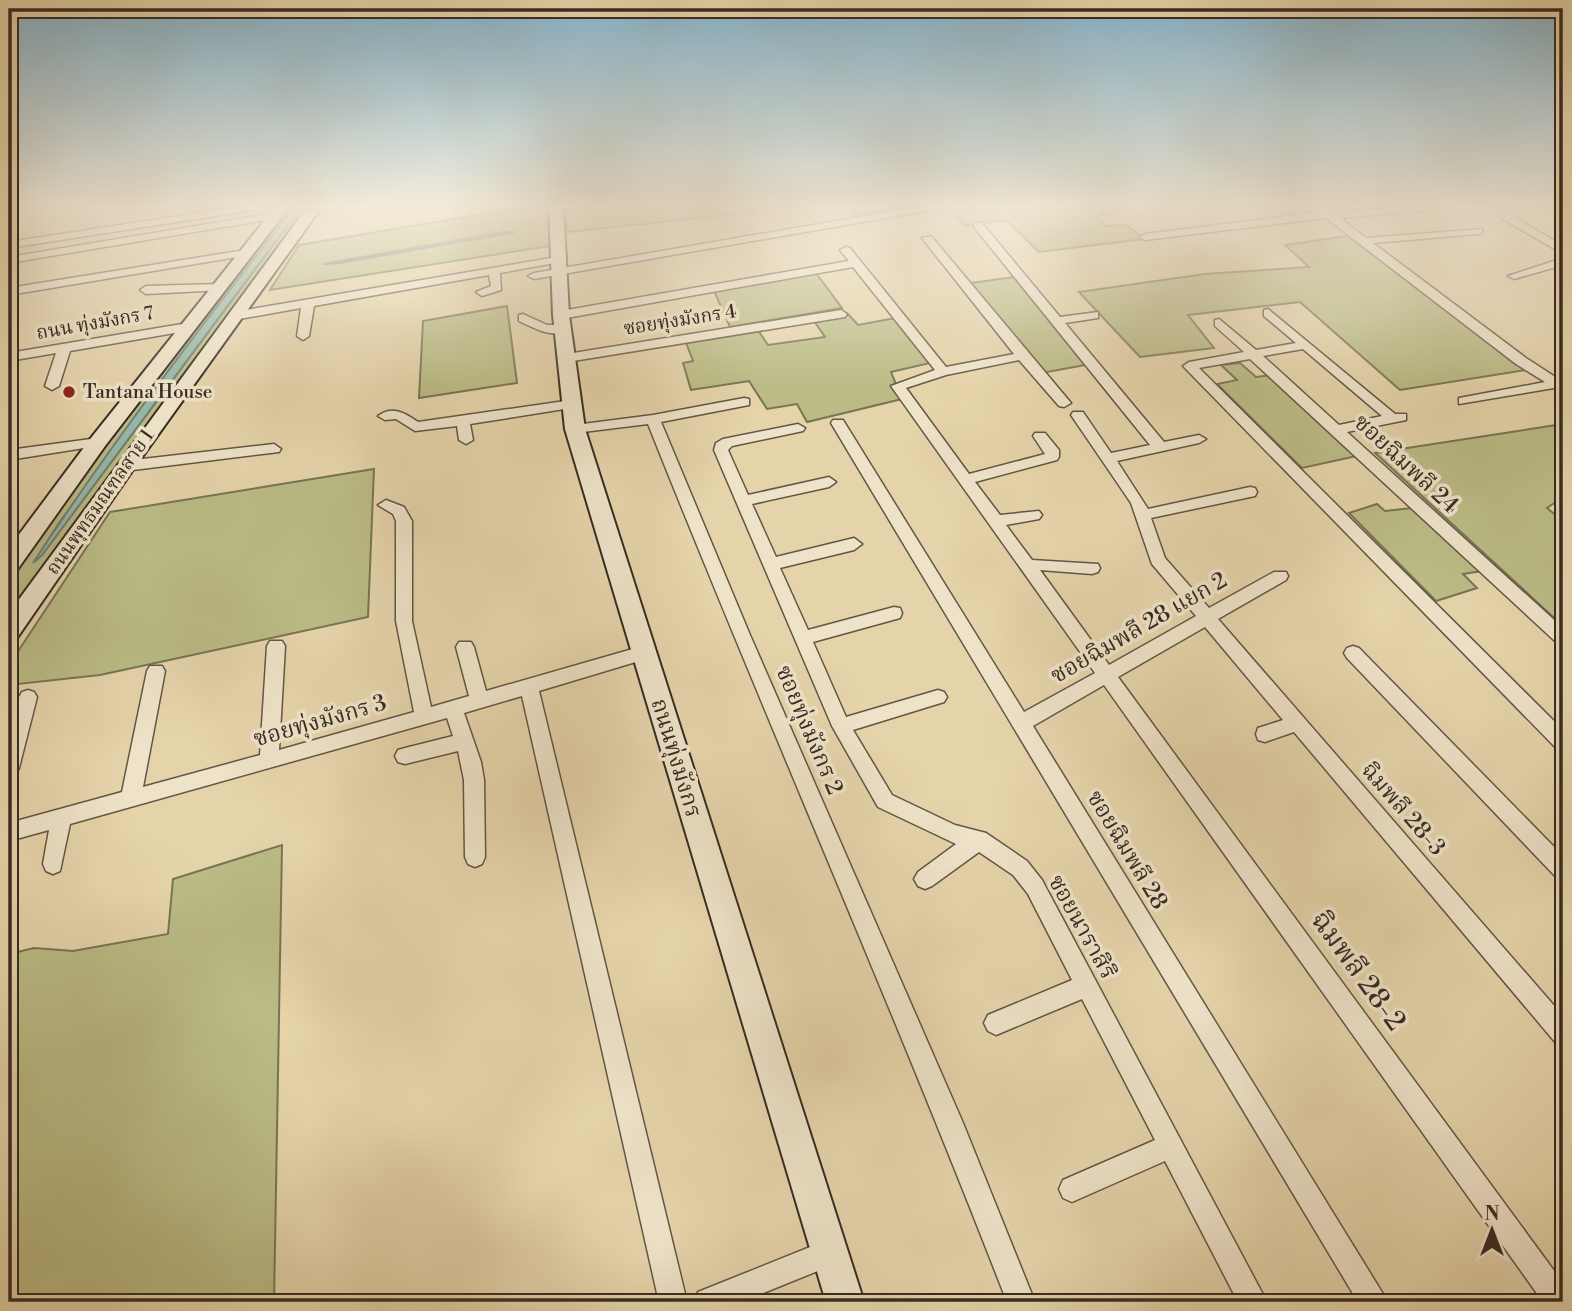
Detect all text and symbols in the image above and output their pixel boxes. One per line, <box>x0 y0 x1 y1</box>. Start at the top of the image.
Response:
street label: ซอยทุ่งมังกร 4 <box>622 299 738 341</box>
street label: ถนน ทุ่งมังกร 7 <box>34 301 156 345</box>
place label: Tantana House <box>83 380 212 404</box>
marker: Tantana House <box>61 384 77 400</box>
street label: ซอยฉิมพลี 24 <box>1348 408 1464 520</box>
street label: ถนนพุทธมณฑลสาย 1 <box>41 425 159 579</box>
street label: ซอยฉิมพลี 28 แยก 2 <box>1046 566 1232 690</box>
street label: ซอยทุ่งมังกร 2 <box>769 661 849 799</box>
street label: ซอยทุ่งมังกร 3 <box>250 689 390 753</box>
street label: ถนนทุ่งมังกร <box>645 695 707 821</box>
street label: ฉิมพลี 28-3 <box>1355 757 1451 861</box>
street label: ซอยฉิมพลี 28 <box>1081 786 1173 914</box>
street label: ซอยนาราสิริ <box>1042 870 1122 984</box>
street label: ฉิมพลี 28-2 <box>1303 904 1413 1038</box>
north arrow <box>1456 1196 1526 1266</box>
text: N <box>1484 1202 1500 1226</box>

